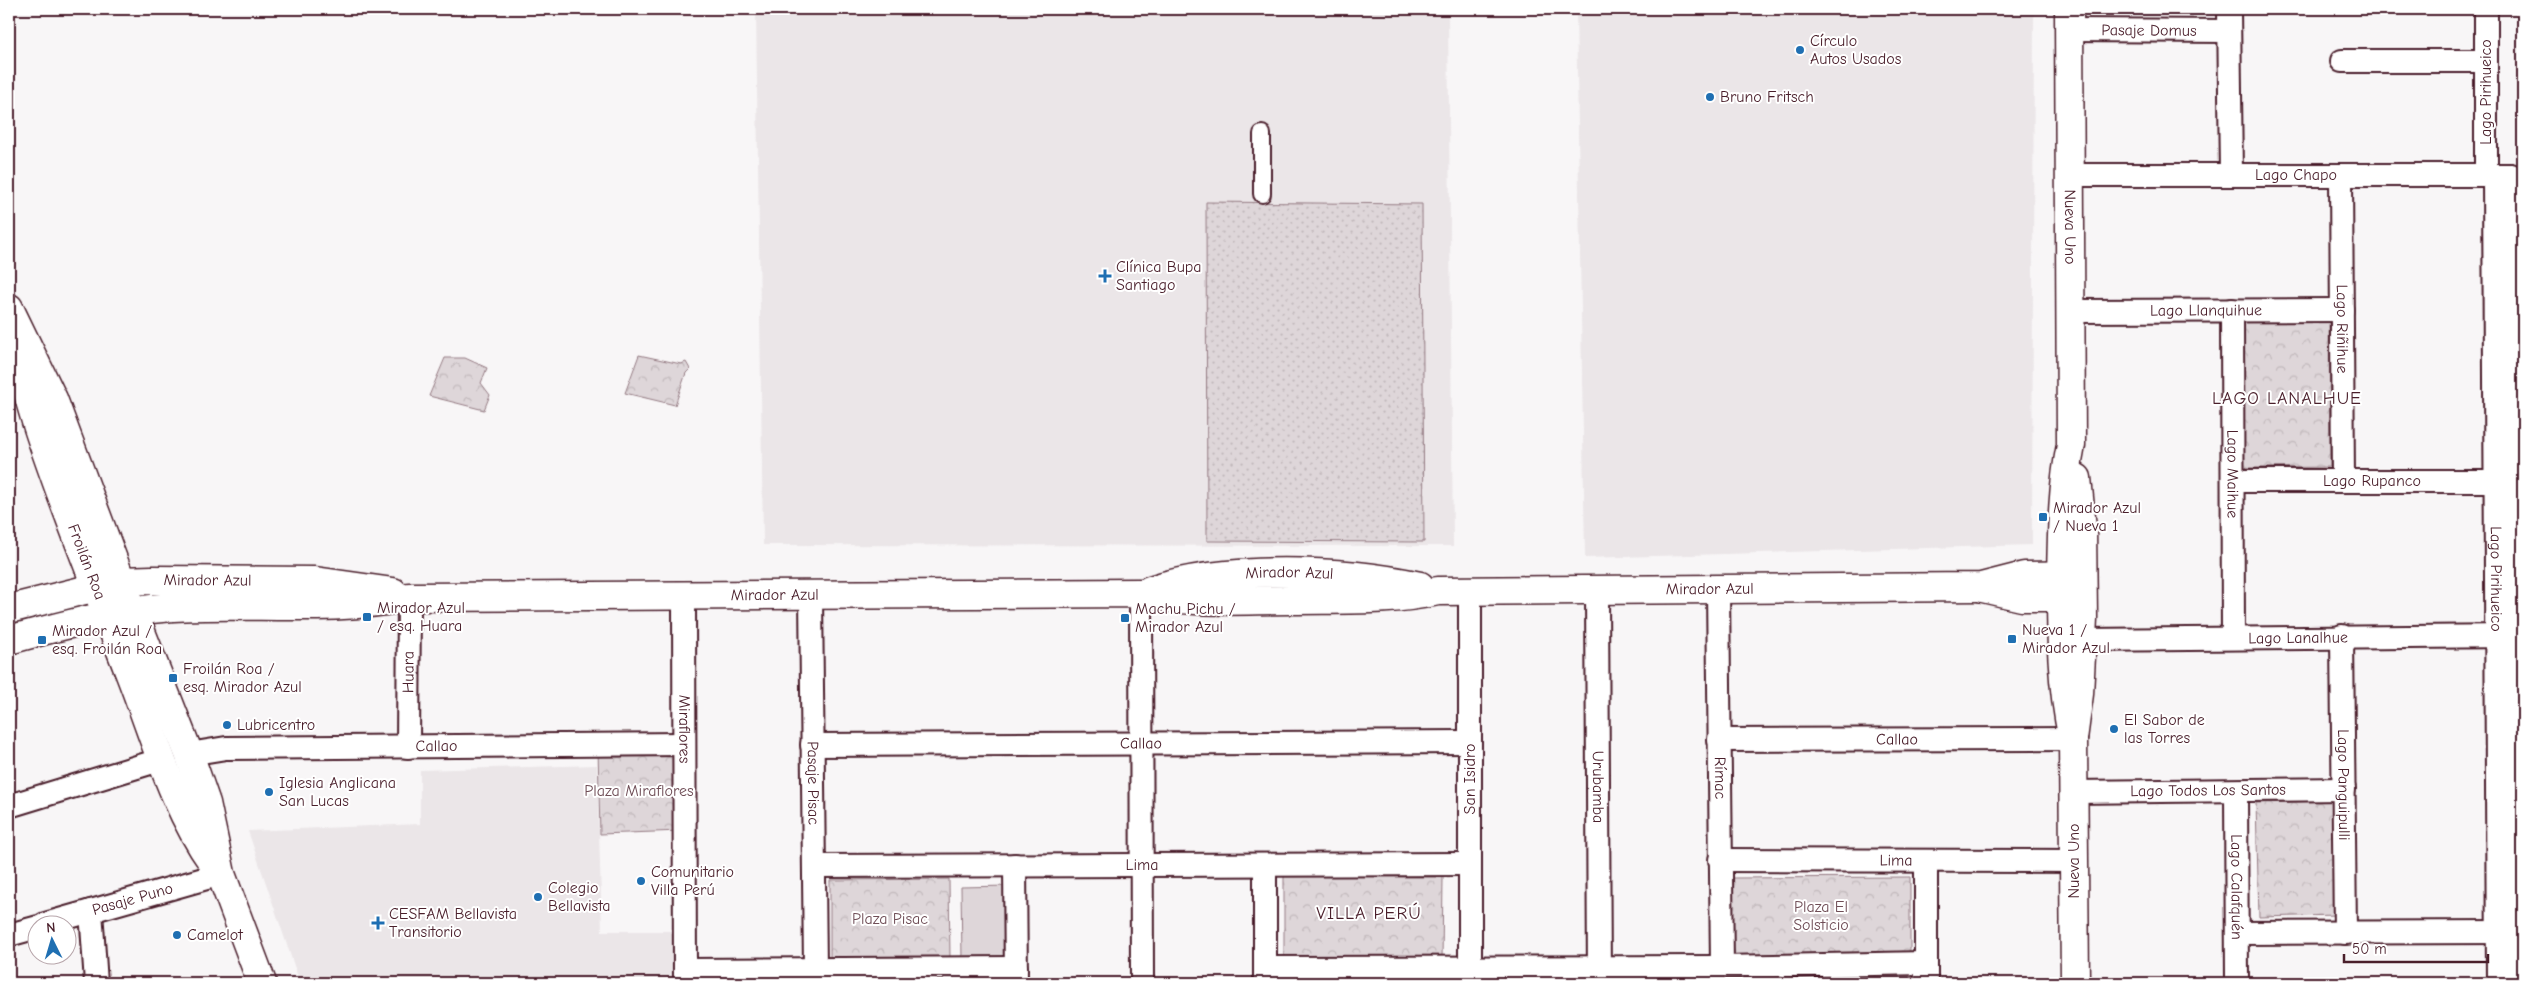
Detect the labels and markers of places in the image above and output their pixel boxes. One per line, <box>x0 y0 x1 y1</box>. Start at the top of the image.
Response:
place label: Círculo Autos Usados <box>1810 32 1902 68</box>
marker: Círculo Autos Usados <box>1794 44 1806 56</box>
place label: Bruno Fritsch <box>1720 88 1814 106</box>
marker: Bruno Fritsch <box>1704 91 1716 103</box>
place label: Clínica Bupa Santiago <box>1116 258 1202 294</box>
marker: Clínica Bupa Santiago <box>1098 269 1112 283</box>
place label: Mirador Azul / Nueva 1 <box>2053 499 2141 535</box>
marker: Mirador Azul / Nueva 1 <box>2037 511 2049 523</box>
place label: Mirador Azul / esq. Huara <box>377 599 465 635</box>
place label: Machu Pichu / Mirador Azul <box>1135 600 1236 636</box>
marker: Mirador Azul / esq. Huara <box>361 611 373 623</box>
marker: Machu Pichu / Mirador Azul <box>1119 612 1131 624</box>
place label: Nueva 1 / Mirador Azul <box>2022 621 2110 657</box>
place label: Mirador Azul / esq. Froilán Roa <box>52 622 162 658</box>
marker: Nueva 1 / Mirador Azul <box>2006 633 2018 645</box>
marker: Mirador Azul / esq. Froilán Roa <box>36 634 48 646</box>
place label: Froilán Roa / esq. Mirador Azul <box>183 660 302 696</box>
marker: Froilán Roa / esq. Mirador Azul <box>167 672 179 684</box>
place label: El Sabor de las Torres <box>2124 711 2205 747</box>
place label: Lubricentro <box>237 716 315 734</box>
marker: Lubricentro <box>221 719 233 731</box>
marker: El Sabor de las Torres <box>2108 723 2120 735</box>
place label: Iglesia Anglicana San Lucas <box>279 774 396 810</box>
marker: Iglesia Anglicana San Lucas <box>263 786 275 798</box>
place label: Comunitario Villa Perú <box>651 863 734 899</box>
marker: Comunitario Villa Perú <box>635 875 647 887</box>
place label: Colegio Bellavista <box>548 879 611 915</box>
marker: Colegio Bellavista <box>532 891 544 903</box>
place label: CESFAM Bellavista Transitorio <box>389 905 517 941</box>
marker: CESFAM Bellavista Transitorio <box>371 916 385 930</box>
place label: Camelot <box>187 926 243 944</box>
marker: Camelot <box>171 929 183 941</box>

